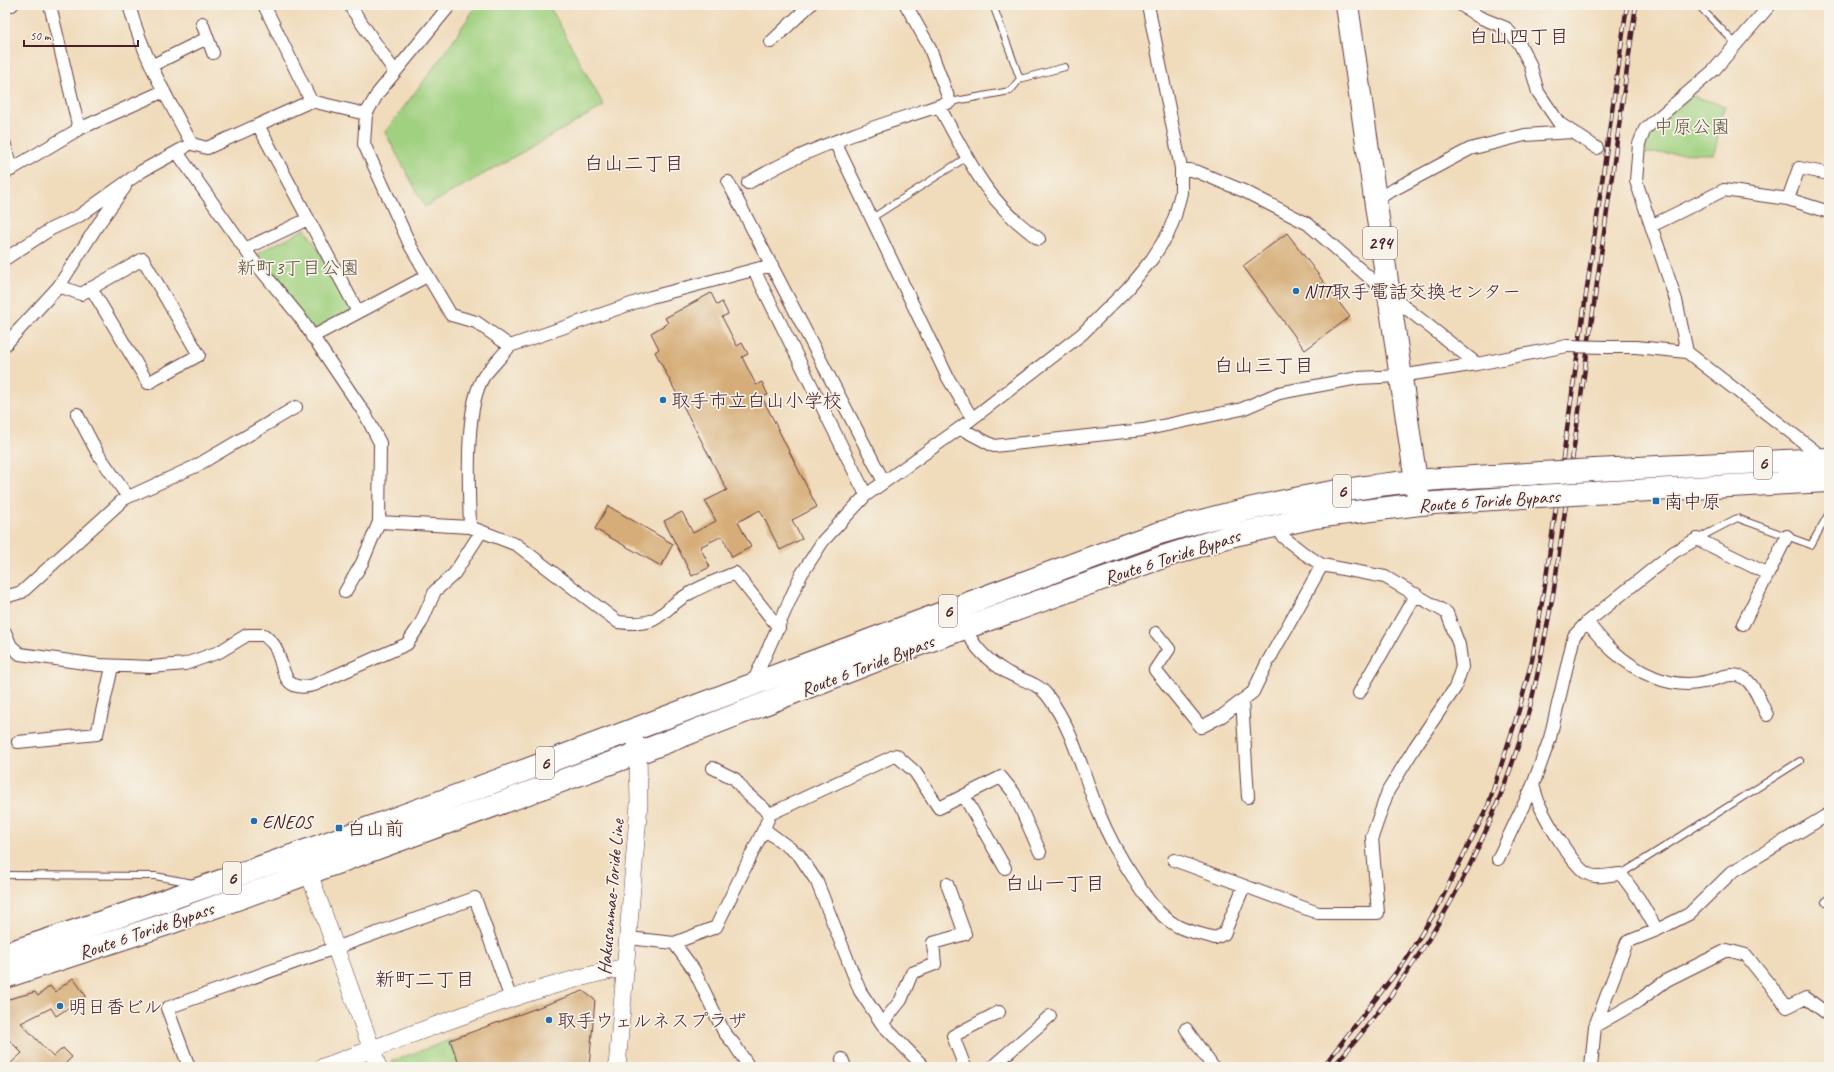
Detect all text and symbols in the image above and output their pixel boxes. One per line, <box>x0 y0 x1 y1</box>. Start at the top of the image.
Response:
scale bar <box>24 22 138 48</box>
district label: 白山四丁目 <box>1469 24 1569 49</box>
text: 50 m <box>30 28 52 44</box>
park label: 中原公園 <box>1654 115 1730 139</box>
district label: 白山二丁目 <box>584 151 684 176</box>
road number: 294 <box>1363 227 1397 259</box>
park label: 新町3丁目公園 <box>237 256 359 280</box>
place label: NTT取手電話交換センター <box>1304 280 1521 304</box>
marker: NTT取手電話交換センター <box>1291 286 1301 296</box>
district label: 白山三丁目 <box>1214 353 1314 378</box>
place label: 取手市立白山小学校 <box>671 389 842 413</box>
marker: 取手市立白山小学校 <box>658 395 668 405</box>
road number: 6 <box>1754 447 1772 479</box>
road number: 6 <box>1333 475 1351 507</box>
street label: Route 6 Toride Bypass <box>1418 484 1562 518</box>
place label: 南中原 <box>1664 490 1721 514</box>
marker: 南中原 <box>1651 496 1661 506</box>
street label: Route 6 Toride Bypass <box>1101 523 1245 590</box>
road number: 6 <box>939 595 957 627</box>
street label: Route 6 Toride Bypass <box>797 629 939 702</box>
road number: 6 <box>536 747 554 779</box>
place label: ENEOS <box>262 810 315 834</box>
marker: ENEOS <box>249 816 259 826</box>
place label: 白山前 <box>347 817 404 841</box>
street label: Hakusanmae-Toride Line <box>592 817 630 976</box>
marker: 白山前 <box>334 823 344 833</box>
road number: 6 <box>223 862 241 894</box>
district label: 白山一丁目 <box>1005 871 1105 896</box>
street label: Route 6 Toride Bypass <box>76 896 218 965</box>
district label: 新町二丁目 <box>375 967 475 992</box>
place label: 明日香ビル <box>68 995 163 1019</box>
marker: 明日香ビル <box>55 1001 65 1011</box>
place label: 取手ウェルネスプラザ <box>557 1009 747 1033</box>
marker: 取手ウェルネスプラザ <box>544 1015 554 1025</box>

